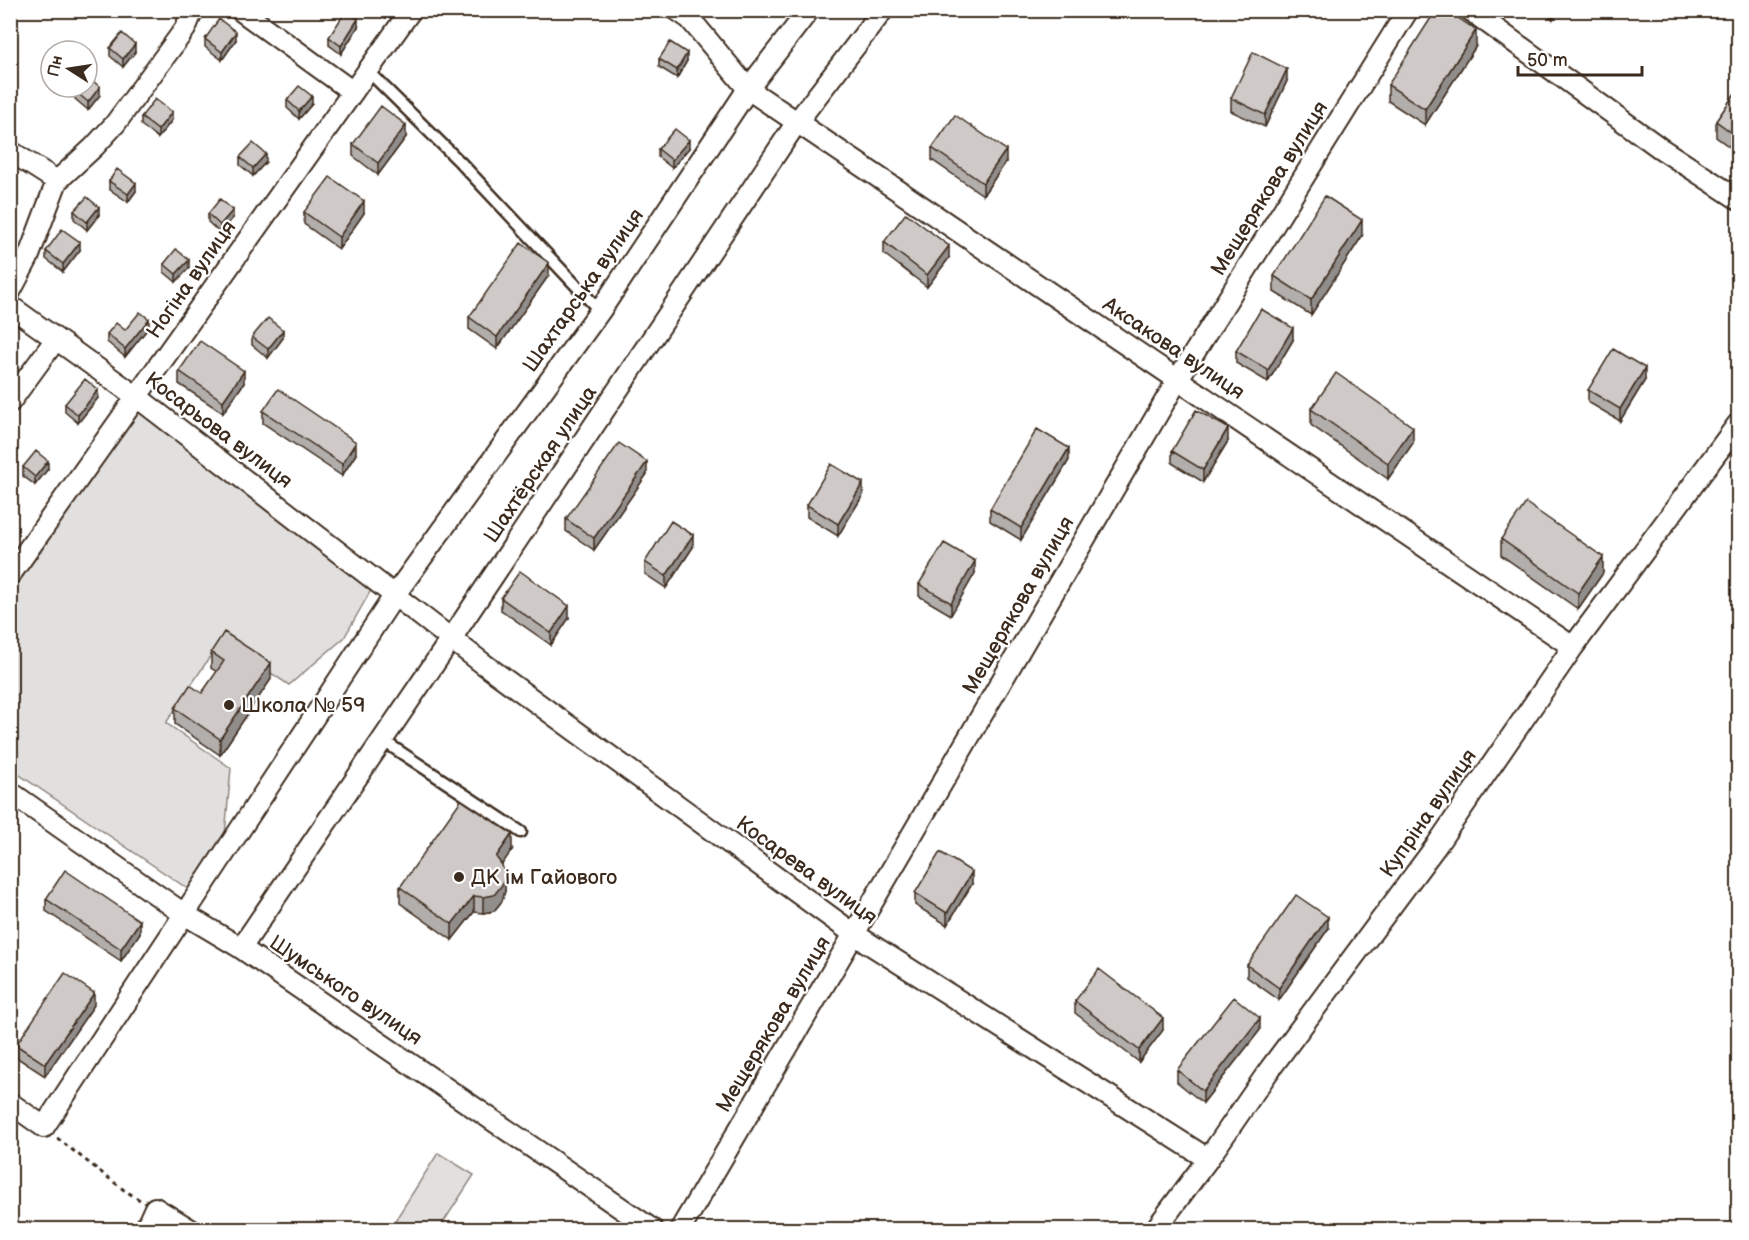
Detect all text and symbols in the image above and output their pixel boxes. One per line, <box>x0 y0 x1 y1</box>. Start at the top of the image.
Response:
north arrow <box>39 39 99 99</box>
scale bar <box>1518 39 1642 77</box>
text: 50 m <box>1527 50 1568 71</box>
text: Пн <box>44 54 67 79</box>
street label: Мещерякова вулиця <box>1206 96 1333 280</box>
street label: Шахтарська вулиця <box>518 204 649 377</box>
street label: Ногіна вулиця <box>142 215 241 343</box>
street label: Аксакова вулиця <box>1097 291 1249 405</box>
street label: Косарьова вулиця <box>140 367 297 494</box>
street label: Шахтёрская улица <box>479 381 603 548</box>
street label: Мещерякова вулиця <box>957 512 1079 698</box>
place label: Школа № 59 <box>241 693 365 718</box>
marker: Школа № 59 <box>222 698 236 712</box>
street label: Купріна вулиця <box>1375 744 1482 882</box>
street label: Косарева вулиця <box>731 811 882 930</box>
place label: ДК ім Гайового <box>471 865 617 890</box>
marker: ДК ім Гайового <box>452 870 466 884</box>
street label: Шумського вулиця <box>265 930 427 1051</box>
street label: Мещерякова вулиця <box>711 932 836 1117</box>

